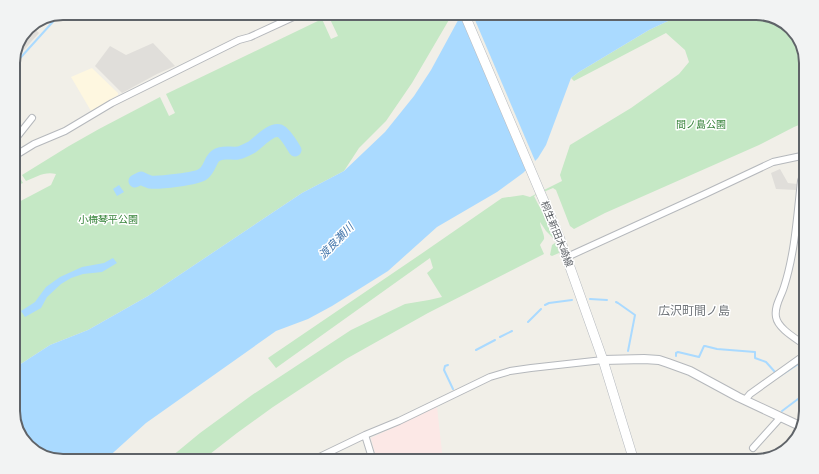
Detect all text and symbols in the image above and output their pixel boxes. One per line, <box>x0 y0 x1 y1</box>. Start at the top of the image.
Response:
park label: 間ノ島公園 <box>676 118 726 131</box>
street label: 桐生新田木崎線 <box>538 199 576 269</box>
park label: 小梅琴平公園 <box>78 213 138 226</box>
water label: 渡良瀬川 <box>316 220 357 262</box>
district label: 広沢町間ノ島 <box>658 303 730 318</box>

